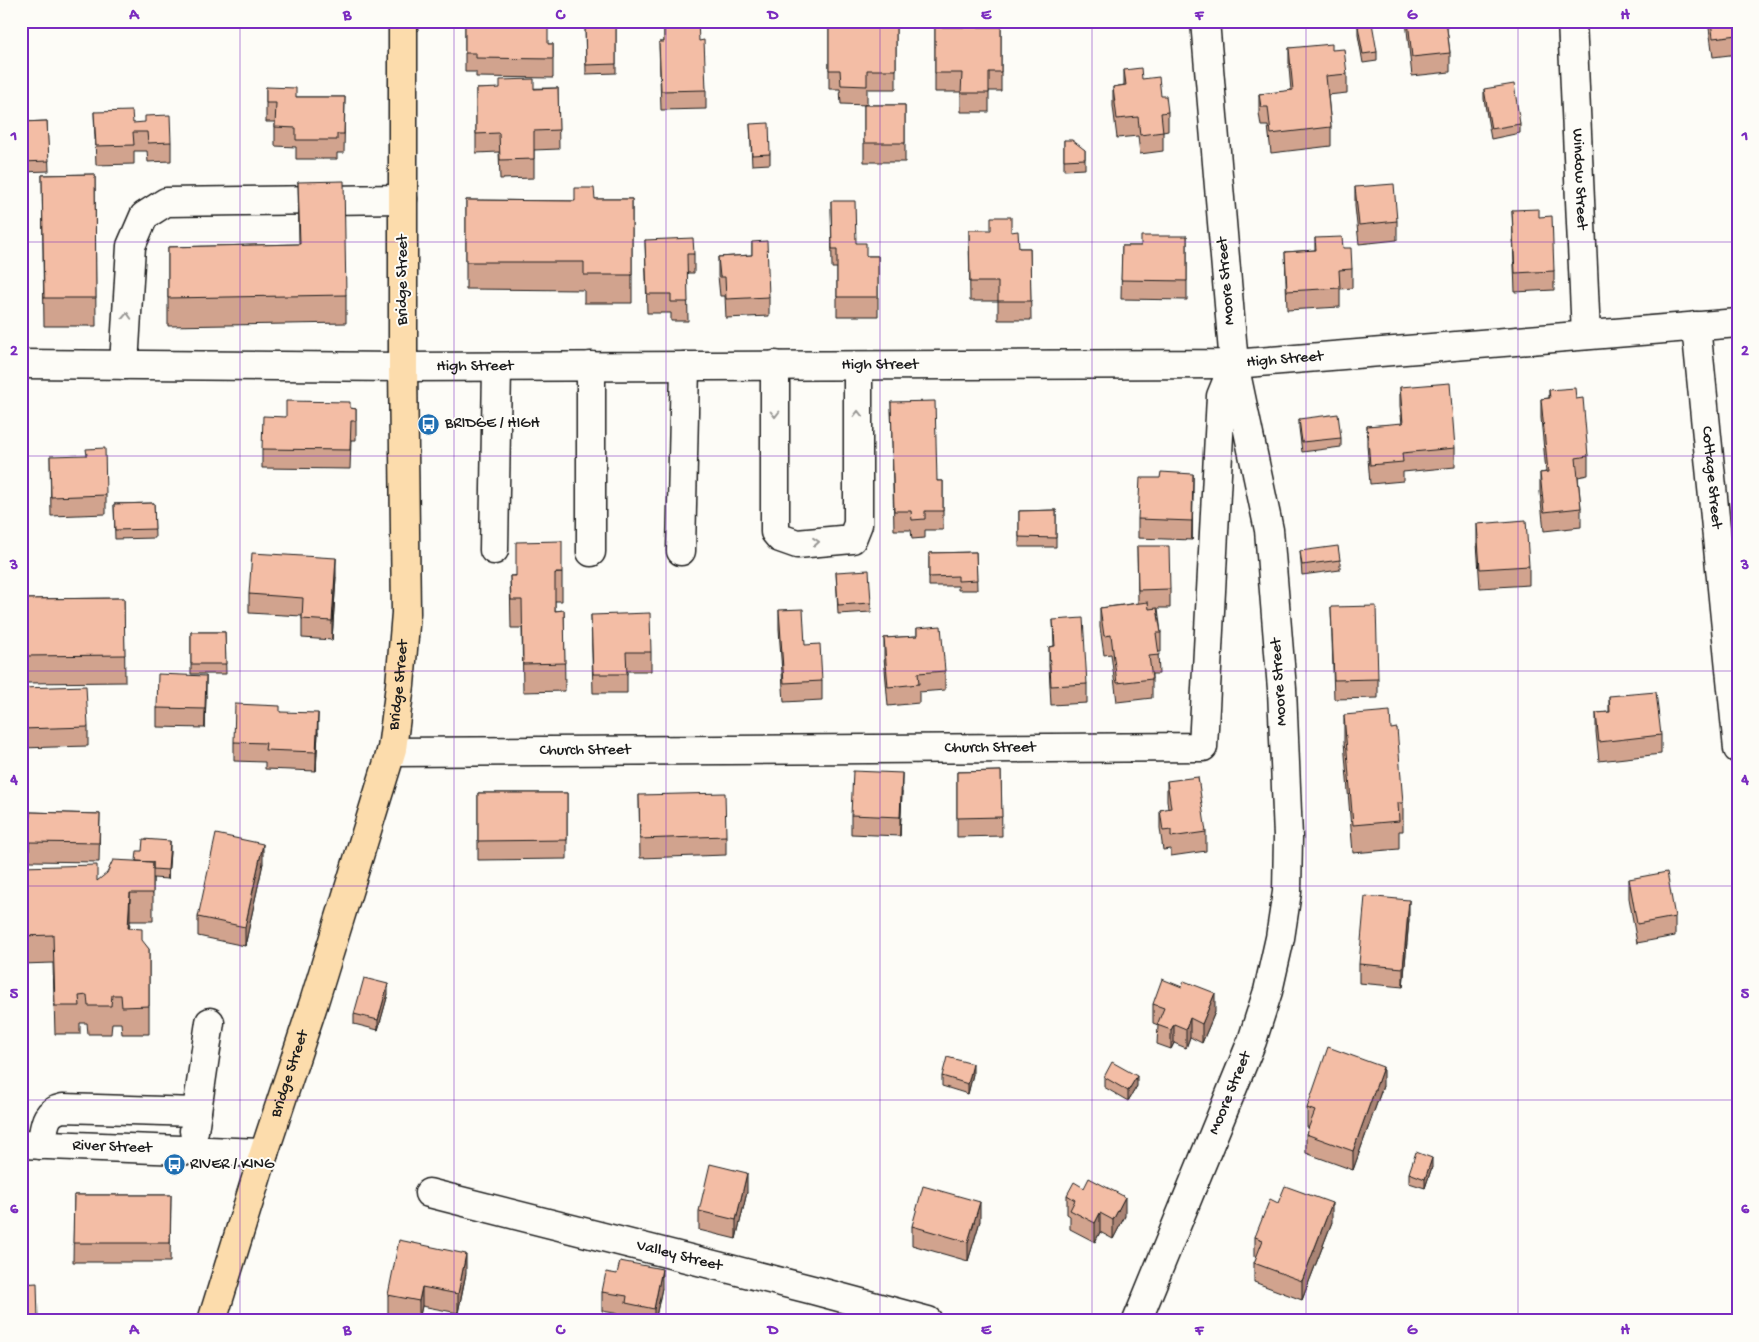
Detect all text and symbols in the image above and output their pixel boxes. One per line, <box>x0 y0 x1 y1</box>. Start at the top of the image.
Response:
text: A <box>128 7 140 26</box>
text: B <box>342 7 352 26</box>
text: C <box>555 7 566 26</box>
text: D <box>766 7 779 26</box>
text: E <box>981 7 992 26</box>
text: F <box>1194 7 1205 26</box>
text: G <box>1407 7 1418 26</box>
text: H <box>1620 7 1630 26</box>
text: 1 <box>10 128 17 147</box>
street label: Window Street <box>1567 128 1591 231</box>
text: 1 <box>1741 128 1748 147</box>
street label: Bridge Street <box>394 233 413 326</box>
street label: Moore Street <box>1214 235 1240 326</box>
one-way arrow <box>122 312 133 320</box>
text: 2 <box>10 343 18 362</box>
text: 2 <box>1741 343 1749 362</box>
street label: High Street <box>1246 347 1325 372</box>
street label: High Street <box>842 356 920 375</box>
street label: High Street <box>437 357 515 376</box>
one-way arrow <box>770 410 780 418</box>
one-way arrow <box>853 410 863 418</box>
bus stop icon: BRIDGE / HIGH <box>417 412 441 436</box>
place label: BRIDGE / HIGH <box>444 415 540 434</box>
street label: Cottage Street <box>1696 425 1726 531</box>
one-way arrow <box>812 537 820 548</box>
text: 3 <box>9 557 18 576</box>
text: 3 <box>1740 557 1749 576</box>
street label: Moore Street <box>1267 636 1293 727</box>
street label: Bridge Street <box>385 638 413 732</box>
street label: Church Street <box>944 739 1037 758</box>
street label: Church Street <box>539 741 632 761</box>
text: 4 <box>9 772 18 791</box>
text: 4 <box>1740 772 1749 791</box>
text: 5 <box>10 986 19 1005</box>
text: 5 <box>1741 986 1750 1005</box>
street label: Bridge Street <box>267 1027 314 1121</box>
street label: Moore Street <box>1205 1048 1257 1138</box>
street label: River Street <box>72 1136 153 1158</box>
bus stop icon: RIVER / KING <box>162 1153 186 1177</box>
place label: RIVER / KING <box>190 1156 275 1175</box>
text: 6 <box>10 1201 19 1220</box>
text: 6 <box>1741 1201 1750 1220</box>
street label: Valley Street <box>633 1236 725 1276</box>
text: A <box>128 1322 140 1341</box>
text: B <box>342 1322 352 1341</box>
text: C <box>555 1322 566 1341</box>
text: D <box>766 1322 779 1341</box>
text: E <box>981 1322 992 1341</box>
text: F <box>1194 1322 1205 1341</box>
text: G <box>1407 1322 1418 1341</box>
text: H <box>1620 1322 1630 1341</box>

